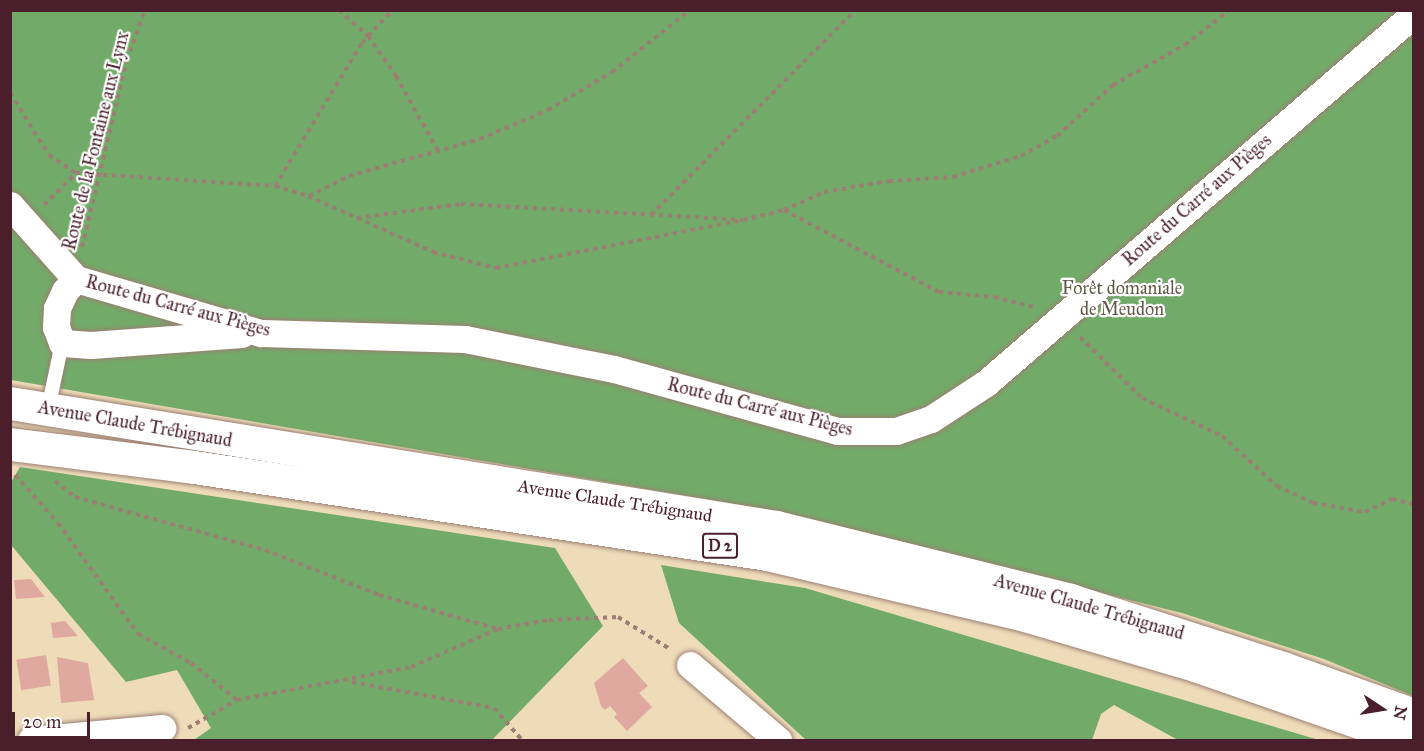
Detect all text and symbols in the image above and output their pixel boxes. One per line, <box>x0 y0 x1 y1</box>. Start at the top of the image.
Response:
street label: Route de la Fontaine aux Lynx <box>58 30 134 252</box>
street label: Route du Carré aux Pièges <box>1118 129 1276 271</box>
street label: Route du Carré aux Pièges <box>83 271 273 341</box>
park label: Forêt domaniale de Meudon <box>1062 278 1182 320</box>
street label: Route du Carré aux Pièges <box>665 373 855 441</box>
street label: Avenue Claude Trébignaud <box>36 396 234 452</box>
street label: Avenue Claude Trébignaud <box>516 475 714 527</box>
road number: D 2 <box>702 533 738 559</box>
street label: Avenue Claude Trébignaud <box>991 570 1187 644</box>
north arrow <box>1352 679 1412 739</box>
scale bar <box>15 700 93 738</box>
text: N <box>1389 704 1411 721</box>
text: 20 m <box>23 711 61 733</box>

